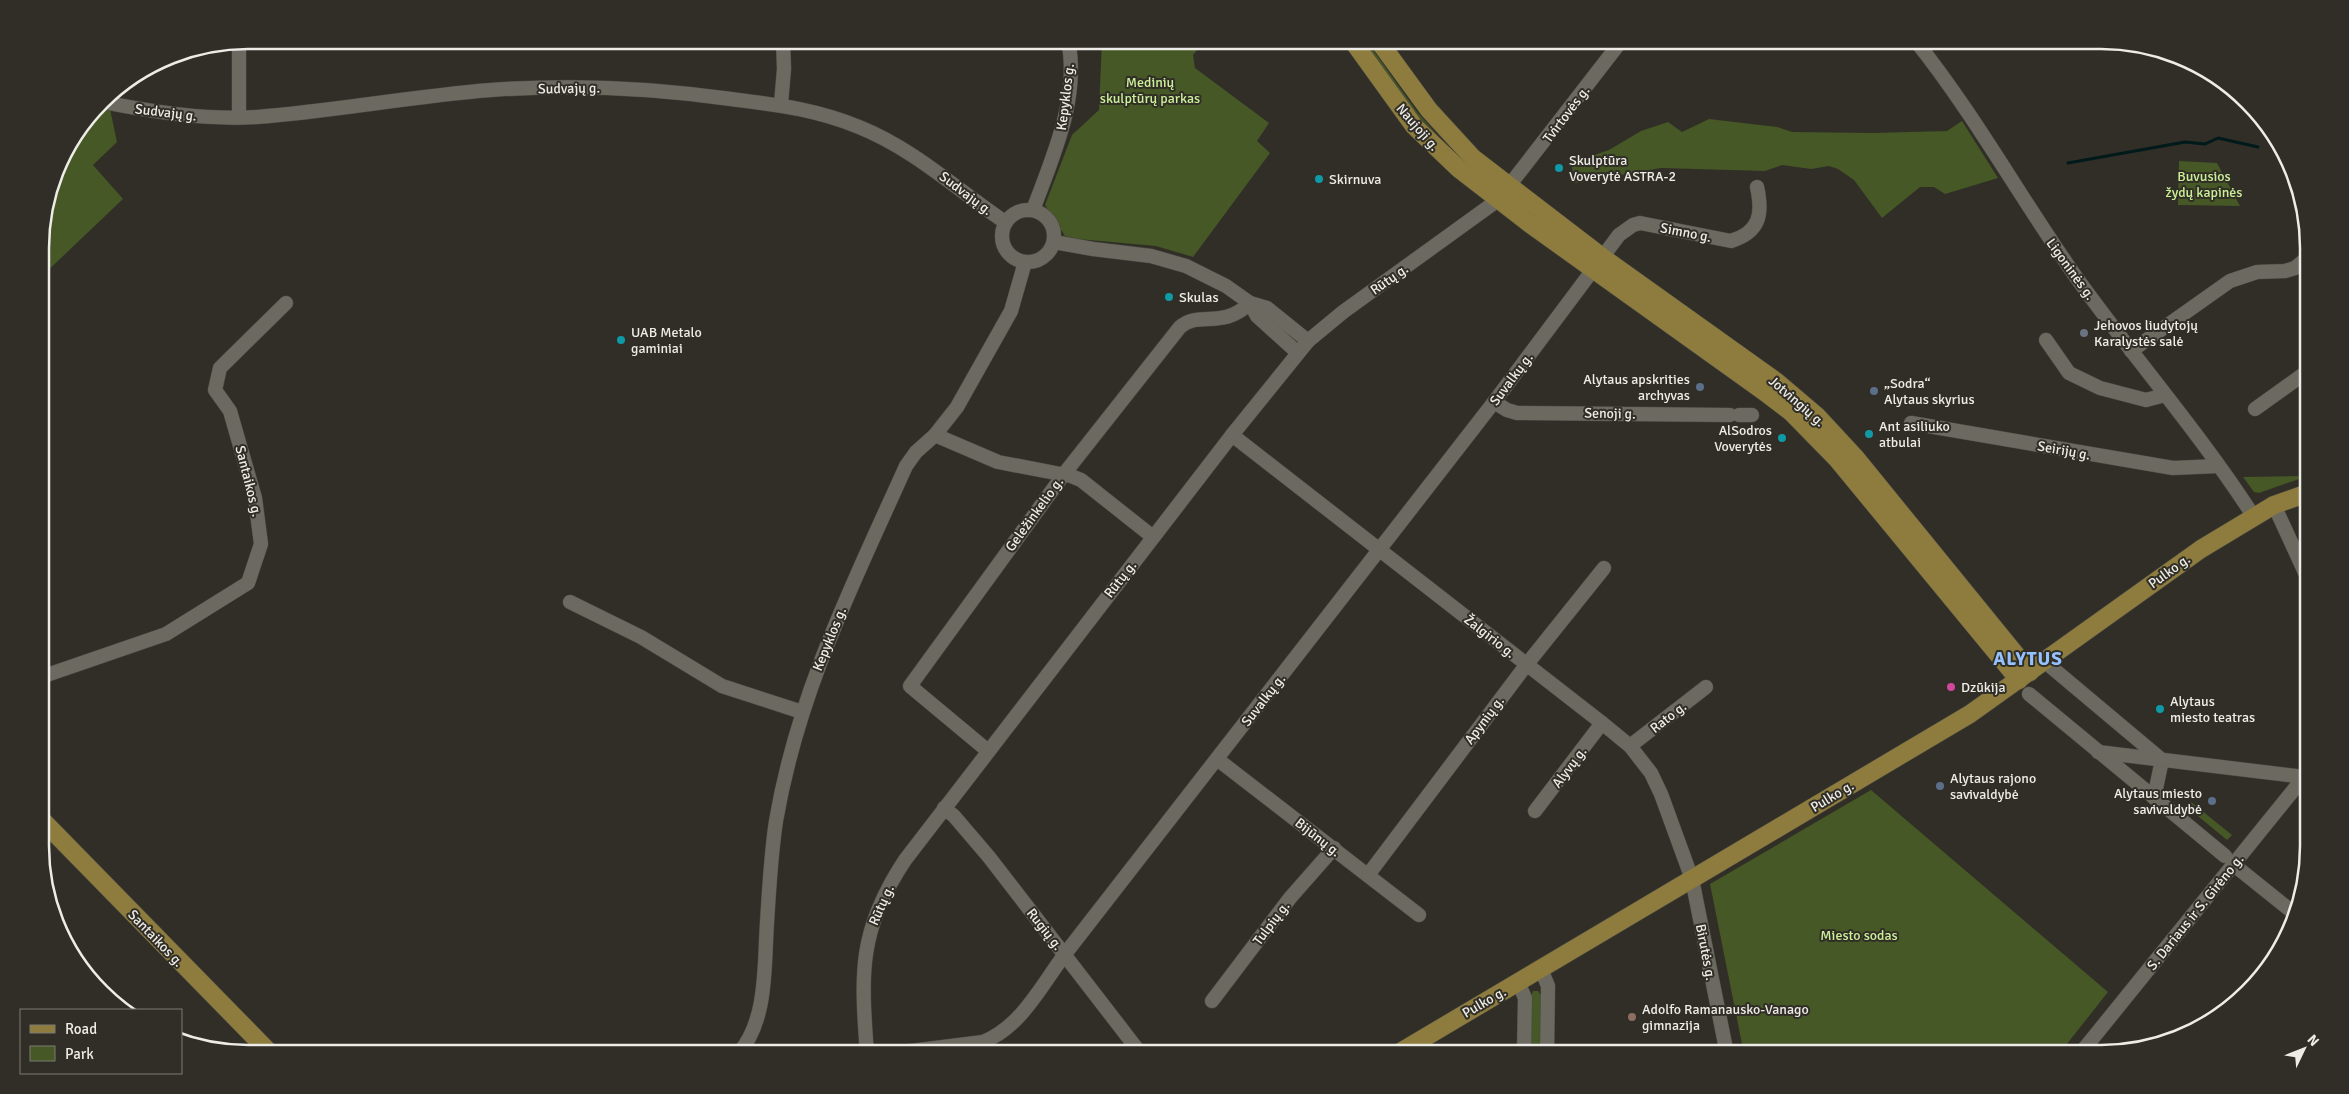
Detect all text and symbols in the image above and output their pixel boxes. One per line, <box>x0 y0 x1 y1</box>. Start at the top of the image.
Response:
street label: Kepyklos g. <box>1053 63 1078 132</box>
park label: Medinių skulptūrų parkas <box>1100 74 1200 107</box>
street label: Sudvajų g. <box>538 79 600 98</box>
street label: Tvirtovės g. <box>1539 82 1593 146</box>
street label: Sudvajų g. <box>134 100 198 125</box>
street label: Naujoji g. <box>1392 100 1443 155</box>
place label: Skulptūra Voverytė ASTRA-2 <box>1569 152 1676 185</box>
marker: Skulptūra Voverytė ASTRA-2 <box>1553 162 1565 174</box>
street label: Sudvajų g. <box>936 168 996 219</box>
park label: Buvusios žydų kapinės <box>2166 168 2242 201</box>
place label: Skirnuva <box>1329 171 1381 188</box>
marker: Skirnuva <box>1313 173 1325 185</box>
street label: Simno g. <box>1659 219 1713 246</box>
street label: Ligoninės g. <box>2043 235 2099 303</box>
street label: Rūtų g. <box>1367 260 1412 299</box>
place label: Skulas <box>1179 289 1219 306</box>
marker: Skulas <box>1163 291 1175 303</box>
place label: Jehovos liudytojų Karalystės salė <box>2094 317 2198 350</box>
place label: UAB Metalo gaminiai <box>631 324 702 357</box>
marker: Jehovos liudytojų Karalystės salė <box>2078 327 2090 339</box>
marker: UAB Metalo gaminiai <box>615 334 627 346</box>
street label: Suvalkų g. <box>1486 350 1537 409</box>
place label: Alytaus apskrities archyvas <box>1583 371 1690 404</box>
street label: Jotvingių g. <box>1765 372 1828 430</box>
place label: „Sodra“ Alytaus skyrius <box>1884 375 1975 408</box>
marker: Alytaus apskrities archyvas <box>1694 381 1706 393</box>
marker: „Sodra“ Alytaus skyrius <box>1868 385 1880 397</box>
street label: Senoji g. <box>1584 405 1636 422</box>
place label: Ant asiliuko atbulai <box>1879 418 1950 451</box>
place label: AlSodros Voverytės <box>1714 422 1772 455</box>
marker: Ant asiliuko atbulai <box>1863 428 1875 440</box>
marker: AlSodros Voverytės <box>1776 432 1788 444</box>
street label: Seirijų g. <box>2036 437 2092 464</box>
street label: Santaikos g. <box>231 444 266 518</box>
street label: Geležinkelio g. <box>1002 474 1067 555</box>
street label: Pulko g. <box>2145 551 2194 592</box>
street label: Rūtų g. <box>1101 557 1140 601</box>
street label: Kepyklos g. <box>809 605 850 674</box>
street label: Žalgirio g. <box>1461 611 1519 662</box>
district label: ALYTUS <box>1993 647 2063 671</box>
street label: Suvalkų g. <box>1238 671 1289 730</box>
place label: Dzūkija <box>1961 679 2006 696</box>
marker: Dzūkija <box>1945 681 1957 693</box>
street label: Apynių g. <box>1461 693 1508 748</box>
place label: Alytaus miesto teatras <box>2170 693 2255 726</box>
street label: Rato g. <box>1647 698 1690 737</box>
marker: Alytaus miesto teatras <box>2154 703 2166 715</box>
street label: Alyvų g. <box>1548 743 1590 791</box>
place label: Alytaus rajono savivaldybė <box>1950 770 2036 803</box>
street label: Pulko g. <box>1807 777 1857 816</box>
marker: Alytaus rajono savivaldybė <box>1934 780 1946 792</box>
place label: Alytaus miesto savivaldybė <box>2114 785 2202 818</box>
marker: Alytaus miesto savivaldybė <box>2206 795 2218 807</box>
street label: Bijūnų g. <box>1291 814 1344 860</box>
street label: S. Dariaus ir S. Girėno g. <box>2143 851 2247 974</box>
street label: Rūtų g. <box>865 882 898 928</box>
street label: Tulpių g. <box>1249 898 1293 949</box>
street label: Rugių g. <box>1023 905 1066 954</box>
street label: Santaikos g. <box>124 906 187 970</box>
street label: Birutės g. <box>1692 922 1719 982</box>
park label: Miesto sodas <box>1820 927 1898 944</box>
street label: Pulko g. <box>1459 983 1509 1022</box>
place label: Adolfo Ramanausko-Vanago gimnazija <box>1642 1001 1809 1034</box>
legend <box>20 1009 182 1074</box>
marker: Adolfo Ramanausko-Vanago gimnazija <box>1626 1011 1638 1023</box>
text: Road <box>65 1020 97 1038</box>
north arrow <box>2279 1024 2329 1074</box>
text: N <box>2304 1031 2323 1050</box>
text: Park <box>65 1045 94 1063</box>

